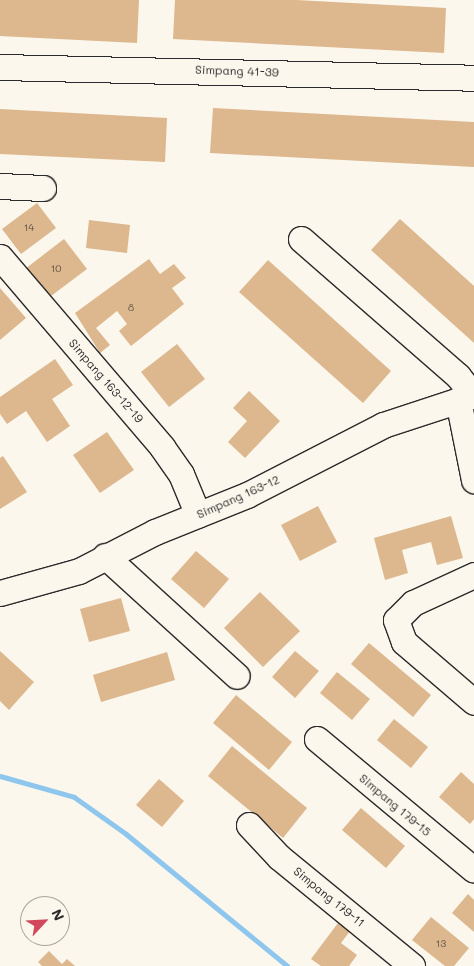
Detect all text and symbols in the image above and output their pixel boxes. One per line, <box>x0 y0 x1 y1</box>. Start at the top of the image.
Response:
street label: Simpang 41-39 <box>195 62 279 80</box>
house number: 14 <box>24 222 34 234</box>
house number: 10 <box>51 263 61 275</box>
house number: 8 <box>128 302 134 314</box>
street label: Simpang 163-12-19 <box>66 336 146 426</box>
street label: Simpang 163-12 <box>194 472 282 522</box>
street label: Simpang 179-15 <box>356 771 434 839</box>
street label: Simpang 179-11 <box>291 864 367 930</box>
north arrow <box>20 896 70 946</box>
text: N <box>47 906 69 924</box>
house number: 13 <box>436 938 446 950</box>

